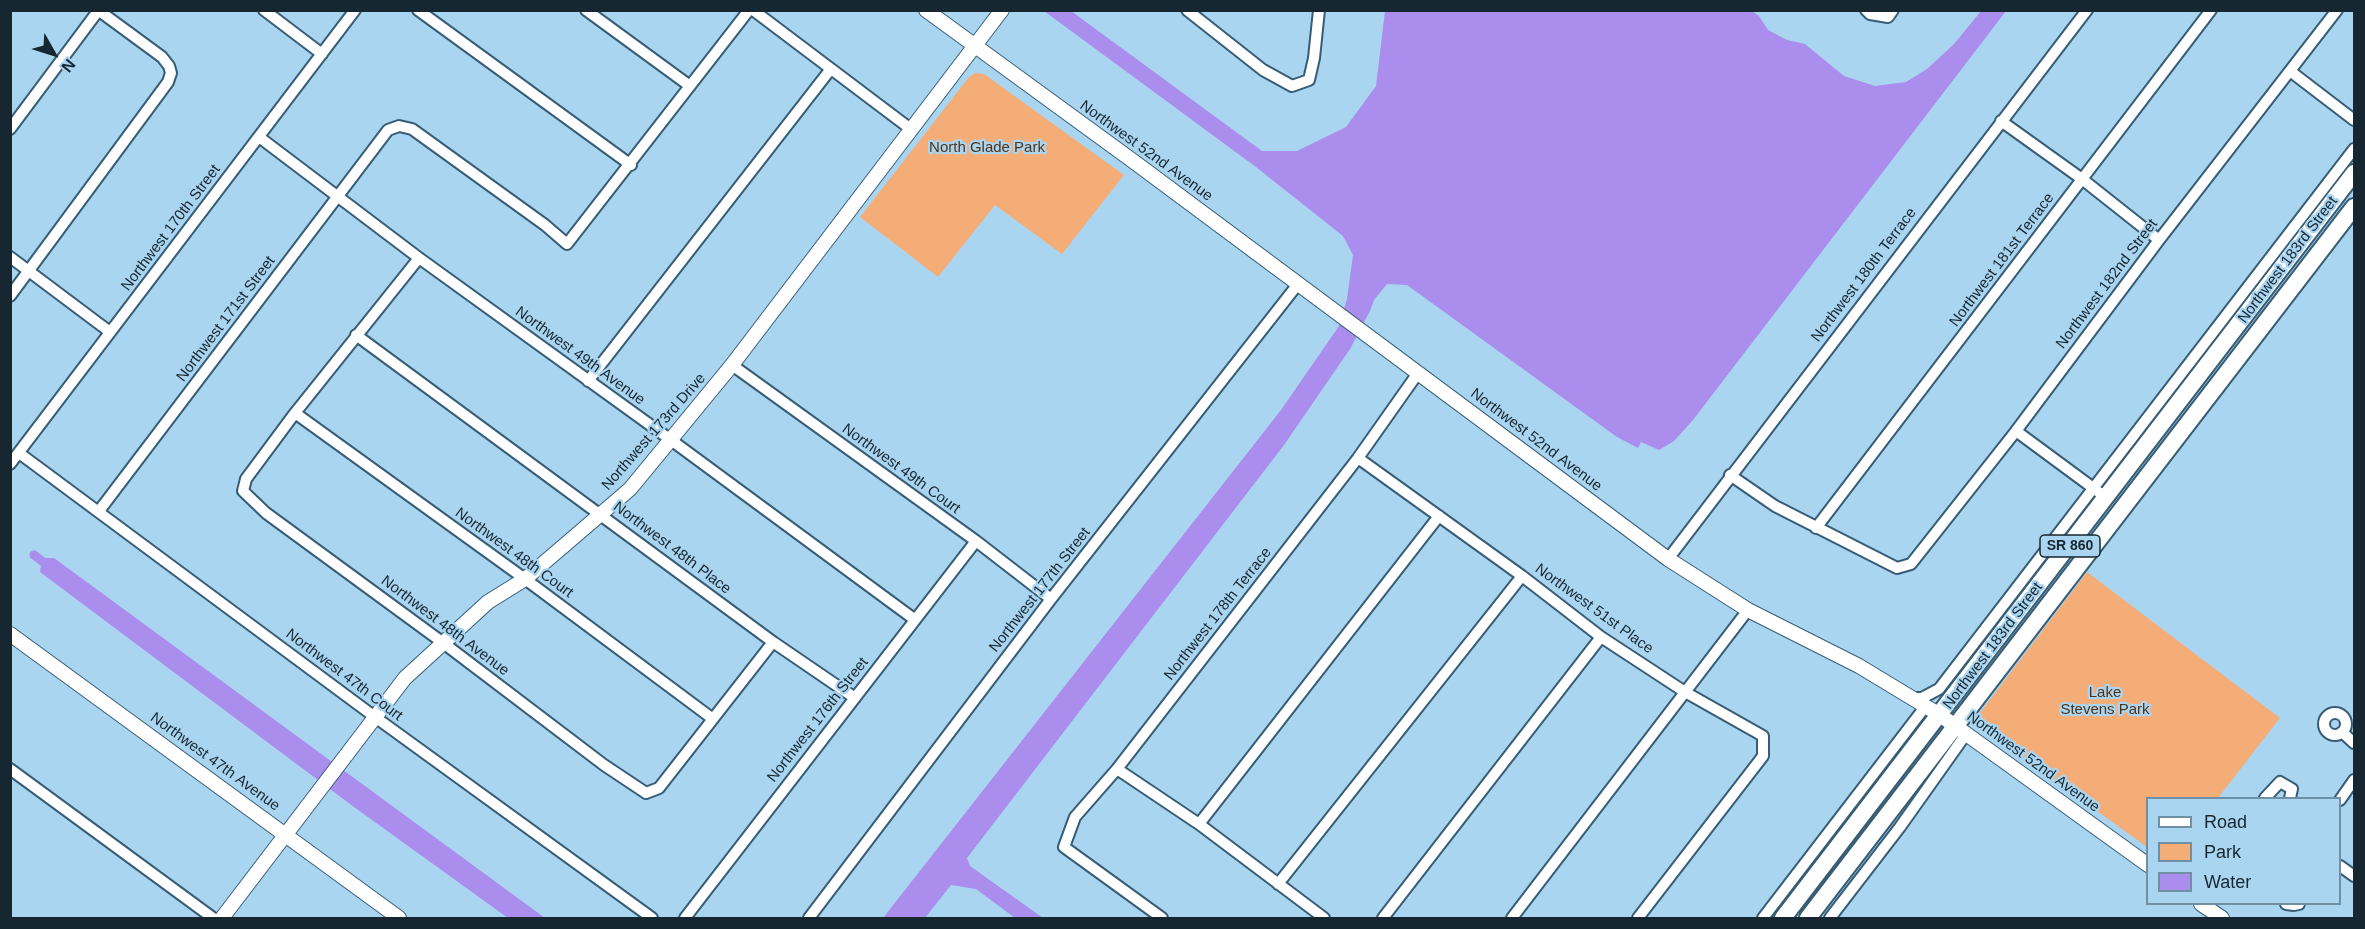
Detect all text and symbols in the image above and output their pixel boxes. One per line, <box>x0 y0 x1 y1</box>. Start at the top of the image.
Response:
north arrow <box>24 24 84 84</box>
text: N <box>58 56 79 75</box>
street label: Northwest 52nd Avenue <box>1076 97 1216 205</box>
park label: North Glade Park <box>929 139 1045 157</box>
street label: Northwest 170th Street <box>118 161 224 295</box>
street label: Northwest 181st Terrace <box>1946 190 2058 330</box>
street label: Northwest 183rd Street <box>2234 193 2342 327</box>
street label: Northwest 180th Terrace <box>1808 204 1920 346</box>
street label: Northwest 182nd Street <box>2052 216 2162 352</box>
street label: Northwest 171st Street <box>173 253 279 385</box>
street label: Northwest 49th Avenue <box>512 303 648 409</box>
street label: Northwest 173rd Drive <box>598 370 710 494</box>
street label: Northwest 52nd Avenue <box>1467 385 1605 495</box>
street label: Northwest 49th Court <box>838 420 964 518</box>
street label: Northwest 48th Place <box>610 498 734 598</box>
street label: Northwest 48th Court <box>451 504 577 602</box>
street label: Northwest 177th Street <box>986 524 1094 656</box>
road number: SR 860 <box>2040 535 2100 557</box>
street label: Northwest 178th Terrace <box>1161 544 1275 684</box>
street label: Northwest 51st Place <box>1531 560 1657 658</box>
street label: Northwest 48th Avenue <box>377 572 513 680</box>
street label: Northwest 183rd Street <box>1939 579 2047 713</box>
street label: Northwest 47th Court <box>282 625 406 725</box>
street label: Northwest 176th Street <box>764 654 872 786</box>
park label: Lake Stevens Park <box>2060 684 2150 719</box>
street label: Northwest 52nd Avenue <box>1963 708 2103 816</box>
street label: Northwest 47th Avenue <box>147 709 283 815</box>
legend <box>2146 797 2341 905</box>
text: Road <box>2204 812 2247 832</box>
text: Park <box>2204 842 2241 862</box>
text: Water <box>2204 872 2251 892</box>

